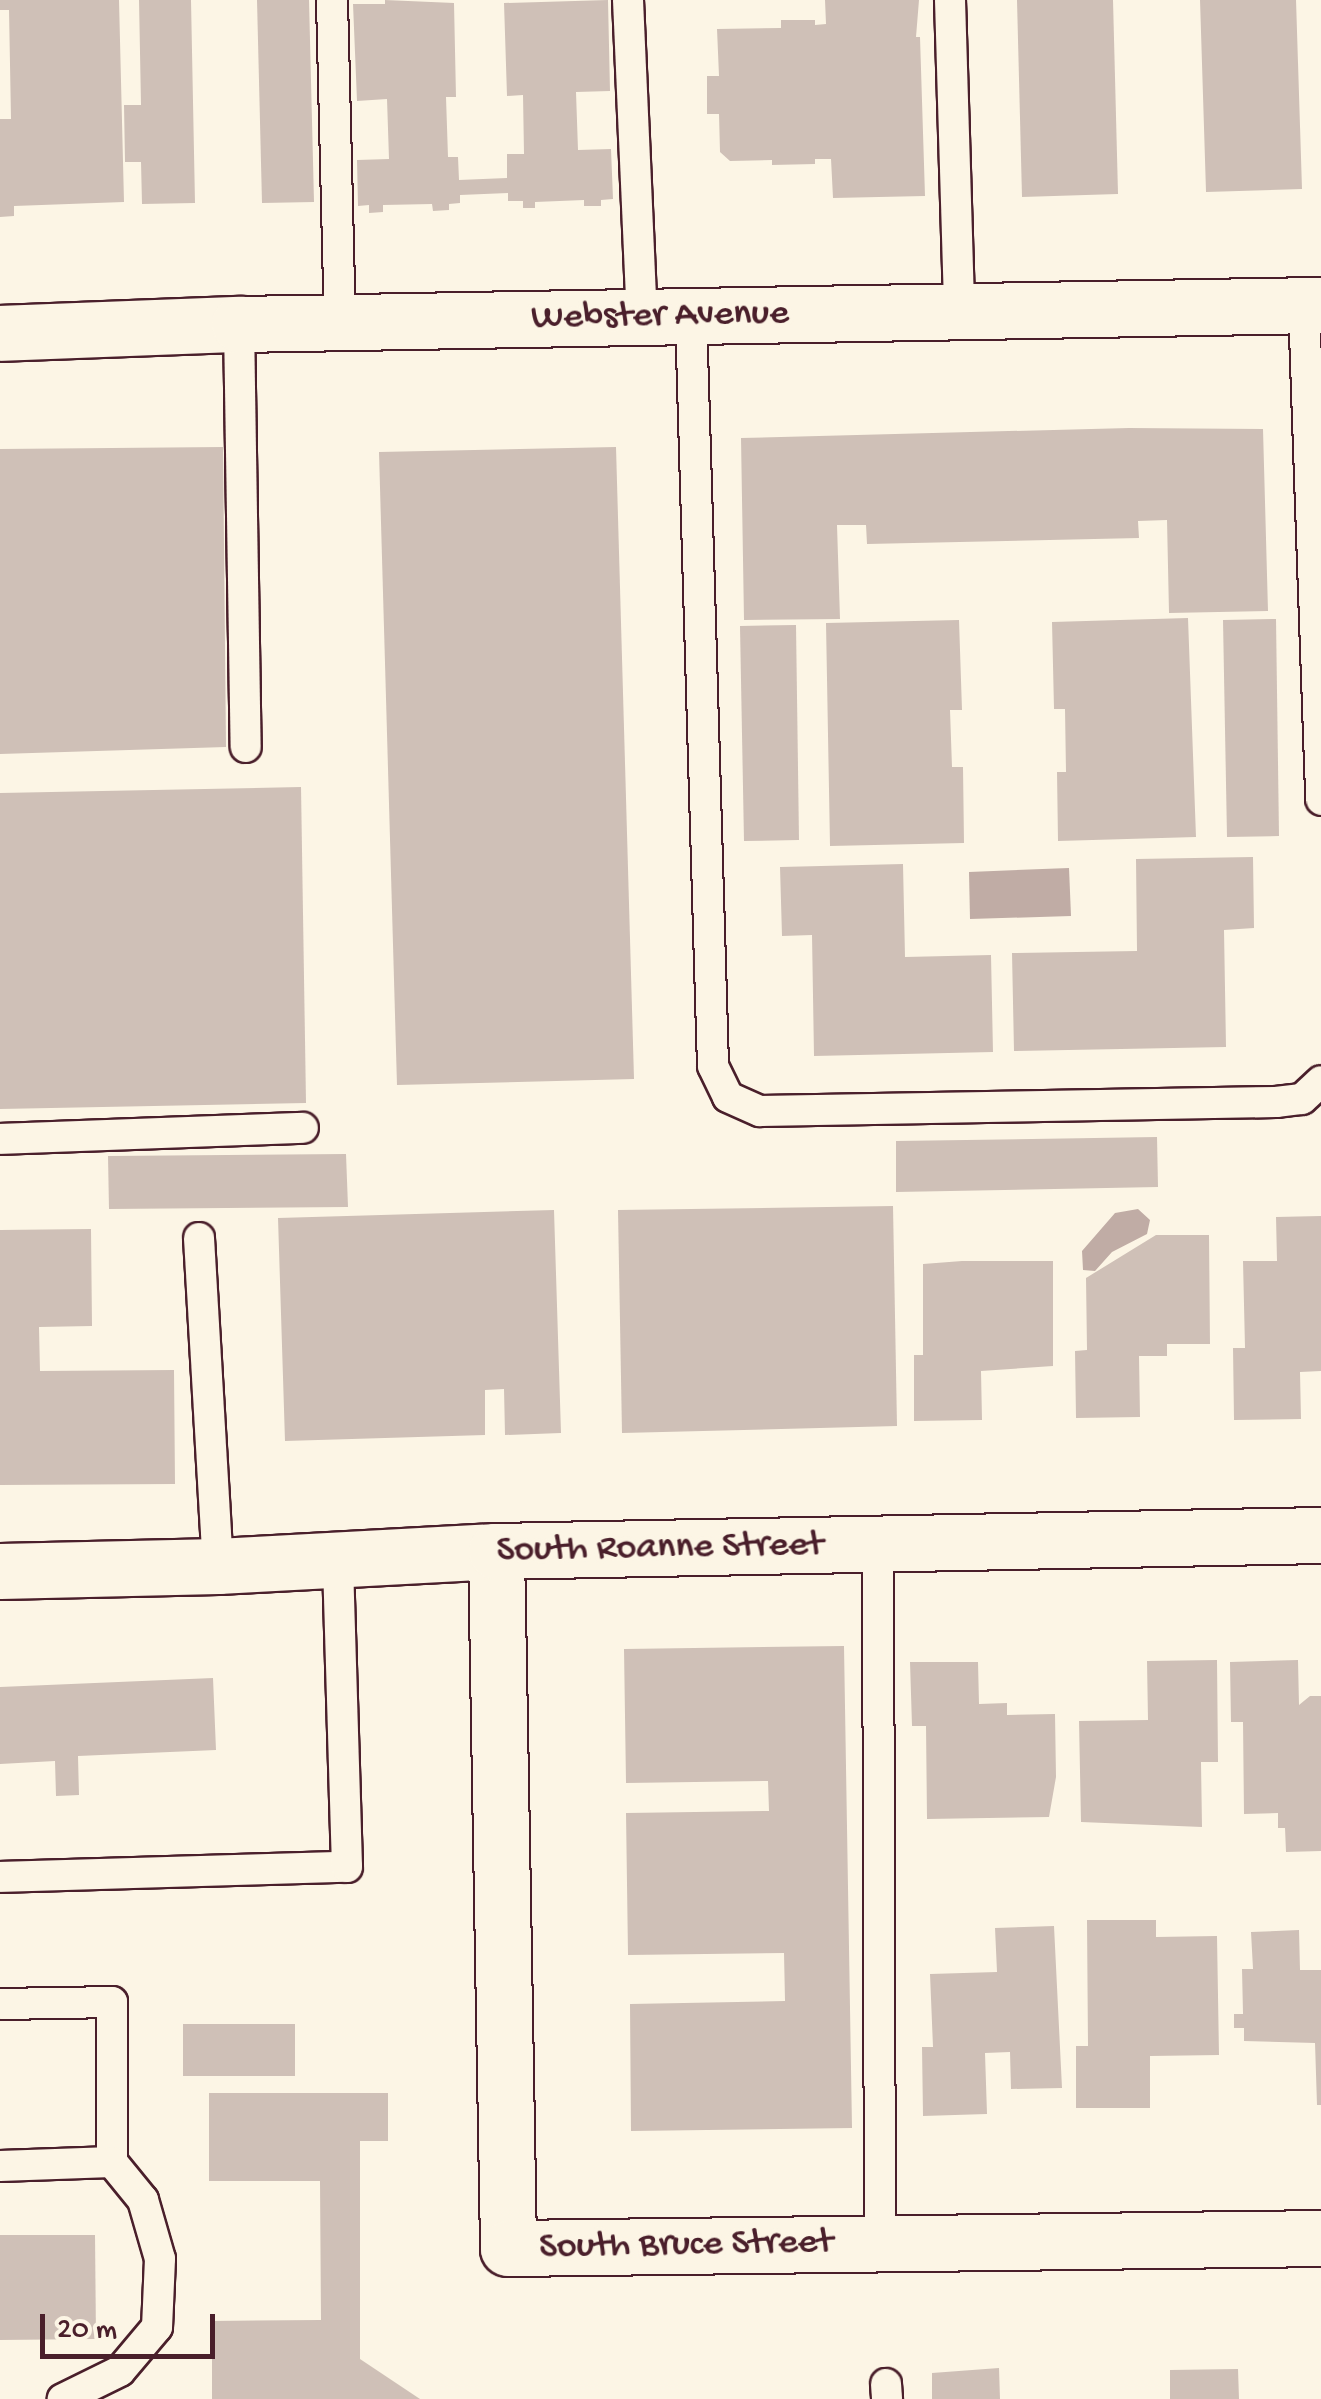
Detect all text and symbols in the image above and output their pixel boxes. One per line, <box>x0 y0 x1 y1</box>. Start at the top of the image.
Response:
street label: Webster Avenue <box>531 292 789 342</box>
street label: South Roanne Street <box>496 1523 824 1575</box>
street label: South Bruce Street <box>539 2221 833 2271</box>
scale bar <box>45 2294 220 2356</box>
text: 20 m <box>57 2314 117 2349</box>

